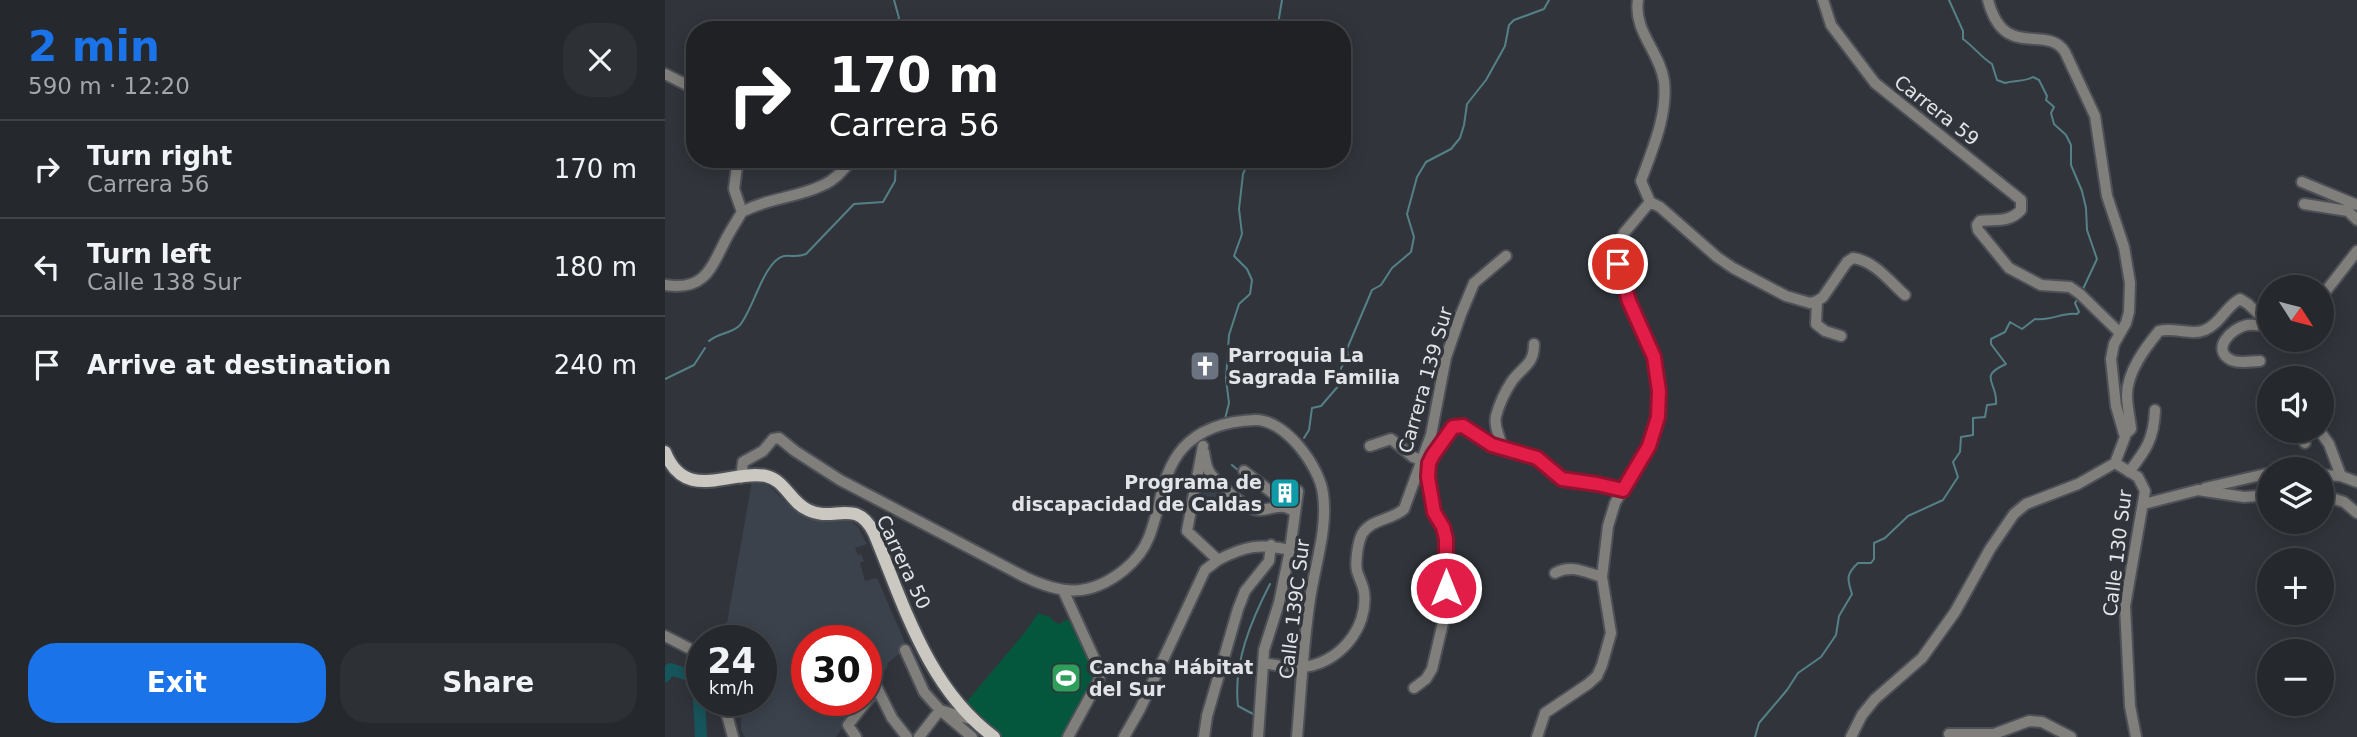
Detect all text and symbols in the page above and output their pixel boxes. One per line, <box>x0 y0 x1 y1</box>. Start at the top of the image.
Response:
text: 2 min <box>28 22 160 71</box>
button: close <box>563 23 637 97</box>
text: 170 m <box>829 47 999 104</box>
icon: right <box>714 49 805 140</box>
street label: Carrera 59 <box>1890 70 1984 150</box>
text: 590 m · 12:20 <box>28 73 190 99</box>
text: Carrera 56 <box>829 106 999 144</box>
text: Turn right <box>87 141 232 171</box>
icon: right <box>28 150 66 188</box>
text: 170 m <box>554 154 637 184</box>
text: Carrera 56 <box>87 171 209 197</box>
pin <box>1588 234 1648 294</box>
text: Turn left <box>87 239 211 269</box>
icon: arrive <box>1599 245 1637 283</box>
icon: left <box>28 248 66 286</box>
text: 180 m <box>554 252 637 282</box>
text: Calle 138 Sur <box>87 269 241 295</box>
north arrow <box>2257 275 2335 352</box>
map controls <box>2257 275 2334 716</box>
street label: Carrera 139 Sur <box>1394 304 1456 456</box>
place label: Parroquia La Sagrada Familia <box>1228 344 1400 388</box>
icon: arrive <box>28 346 66 384</box>
church icon: Parroquia La Sagrada Familia <box>1188 349 1222 383</box>
text: Arrive at destination <box>87 350 391 380</box>
text: 240 m <box>554 350 637 380</box>
button: sound <box>2257 366 2334 443</box>
button: layers <box>2257 457 2334 534</box>
place label: Programa de discapacidad de Caldas <box>1012 471 1262 515</box>
building icon: Programa de discapacidad de Caldas <box>1268 476 1302 510</box>
street label: Calle 130 Sur <box>2098 488 2136 618</box>
street label: Carrera 50 <box>873 512 935 612</box>
street label: Calle 139C Sur <box>1275 538 1314 680</box>
button: + <box>2257 548 2334 625</box>
position arrow <box>1409 551 1483 625</box>
speed limit sign: 30 <box>791 625 882 716</box>
button: − <box>2257 639 2334 716</box>
text: 24 <box>707 641 756 681</box>
button: Exit <box>28 643 326 723</box>
button: Share <box>340 643 637 723</box>
place label: Cancha Hábitat del Sur <box>1089 656 1253 700</box>
sports icon: Cancha Hábitat del Sur <box>1049 661 1083 695</box>
text: km/h <box>709 677 754 698</box>

